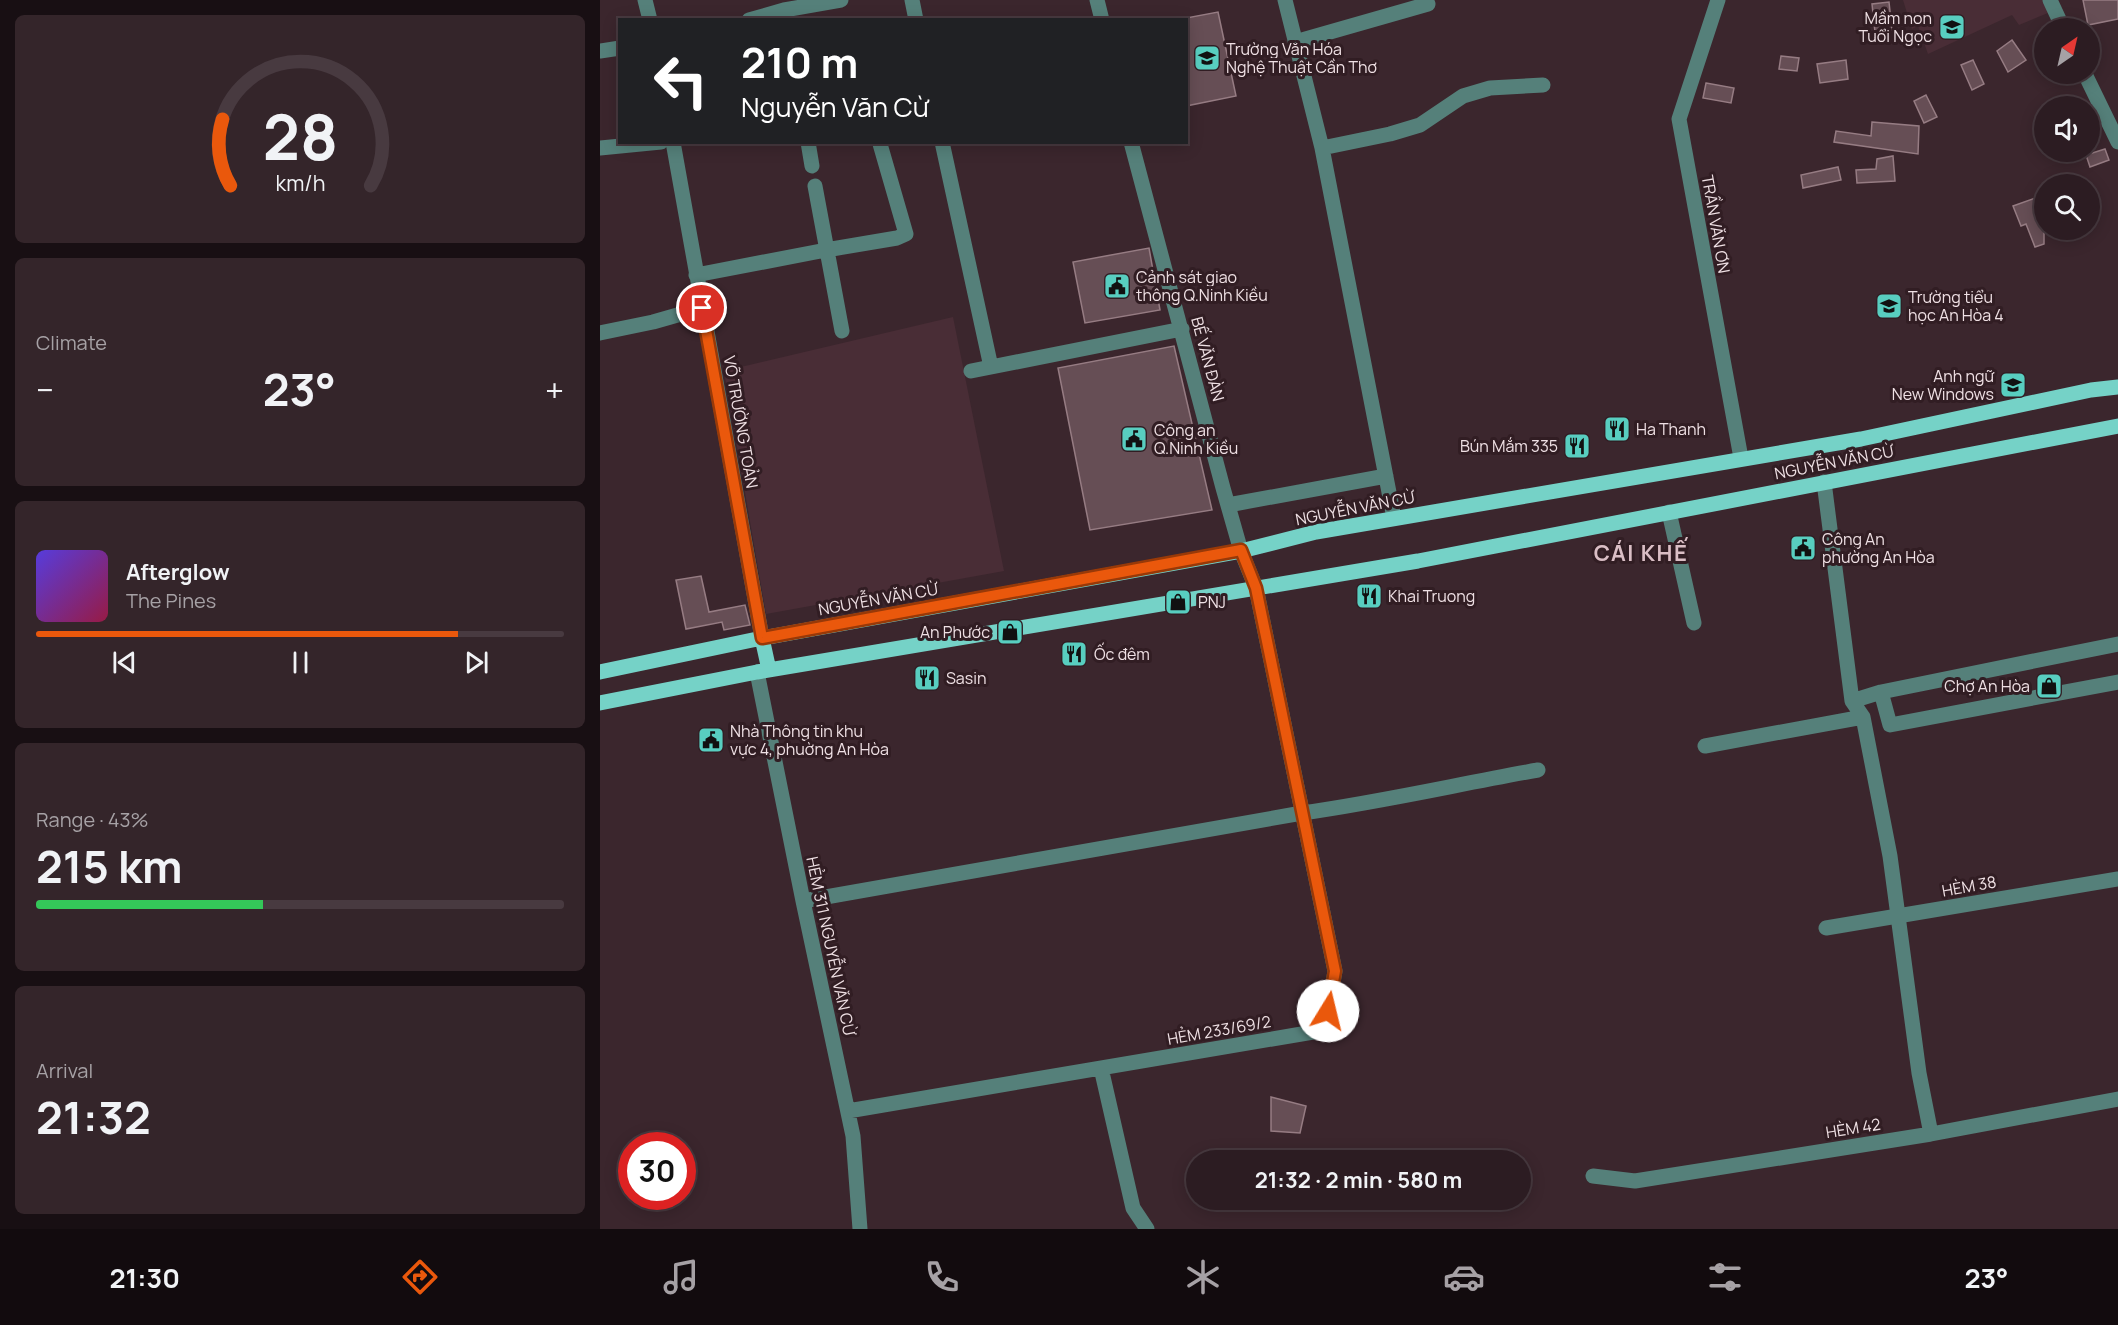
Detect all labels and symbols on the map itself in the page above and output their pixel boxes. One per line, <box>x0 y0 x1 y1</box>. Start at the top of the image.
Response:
place label: Mầm non Tuổi Ngọc <box>1859 7 1932 47</box>
school or university icon: Mầm non Tuổi Ngọc <box>1937 12 1967 42</box>
north arrow <box>2034 18 2100 84</box>
place label: Trường Văn Hóa Nghệ Thuật Cần Thơ <box>1226 38 1377 78</box>
school or university icon: Trường Văn Hóa Nghệ Thuật Cần Thơ <box>1192 43 1222 73</box>
street label: TRẦN VĂN ƠN <box>1697 173 1736 275</box>
place label: Cảnh sát giao thông Q.Ninh Kiều <box>1136 266 1268 306</box>
public building icon: Cảnh sát giao thông Q.Ninh Kiều <box>1102 271 1132 301</box>
pin <box>676 282 727 333</box>
place label: Trường tiểu học An Hòa 4 <box>1908 286 2004 326</box>
school or university icon: Trường tiểu học An Hòa 4 <box>1874 291 1904 321</box>
street label: BẾ VĂN ĐÀN <box>1186 314 1231 404</box>
street label: VÕ TRƯỜNG TOẢN <box>719 354 763 490</box>
place label: Anh ngữ New Windows <box>1892 365 1994 405</box>
school or university icon: Anh ngữ New Windows <box>1998 370 2028 400</box>
restaurant icon: Ha Thanh <box>1602 414 1632 444</box>
place label: Ha Thanh <box>1636 418 1706 440</box>
place label: Công an Q.Ninh Kiều <box>1154 419 1238 459</box>
public building icon: Công an Q.Ninh Kiều <box>1119 424 1149 454</box>
restaurant icon: Bún Mắm 335 <box>1562 431 1592 461</box>
place label: Bún Mắm 335 <box>1460 435 1558 457</box>
street label: NGUYỄN VĂN CỪ <box>1772 439 1896 484</box>
street label: NGUYỄN VĂN CỪ <box>1293 485 1417 530</box>
place label: Công An phường An Hòa <box>1822 528 1935 568</box>
public building icon: Công An phường An Hòa <box>1788 533 1818 563</box>
district label: CÁI KHẾ <box>1594 537 1688 568</box>
street label: NGUYỄN VĂN CỪ <box>816 577 940 620</box>
restaurant icon: Khai Truong <box>1354 581 1384 611</box>
place label: Khai Truong <box>1388 585 1475 607</box>
shop icon: PNJ <box>1163 587 1193 617</box>
place label: PNJ <box>1198 591 1226 613</box>
shop icon: An Phước <box>995 617 1025 647</box>
place label: An Phước <box>920 621 990 643</box>
restaurant icon: Ốc đêm <box>1059 639 1089 669</box>
place label: Ốc đêm <box>1094 642 1150 665</box>
restaurant icon: Sasin <box>912 663 942 693</box>
place label: Sasin <box>946 667 986 689</box>
shop icon: Chợ An Hòa <box>2034 671 2064 701</box>
place label: Chợ An Hòa <box>1944 675 2030 697</box>
place label: Nhà Thông tin khu vực 4, phuờng An Hòa <box>730 720 889 760</box>
public building icon: Nhà Thông tin khu vực 4, phuờng An Hòa <box>696 725 726 755</box>
street label: HẺM 311 NGUYỄN VĂN CỪ <box>801 854 862 1038</box>
street label: HÈM 38 <box>1940 870 1998 902</box>
position arrow <box>1296 979 1360 1043</box>
street label: HẺM 233/69/2 <box>1166 1010 1272 1050</box>
street label: HÈM 42 <box>1824 1113 1882 1143</box>
speed limit sign: 30 <box>618 1132 696 1210</box>

